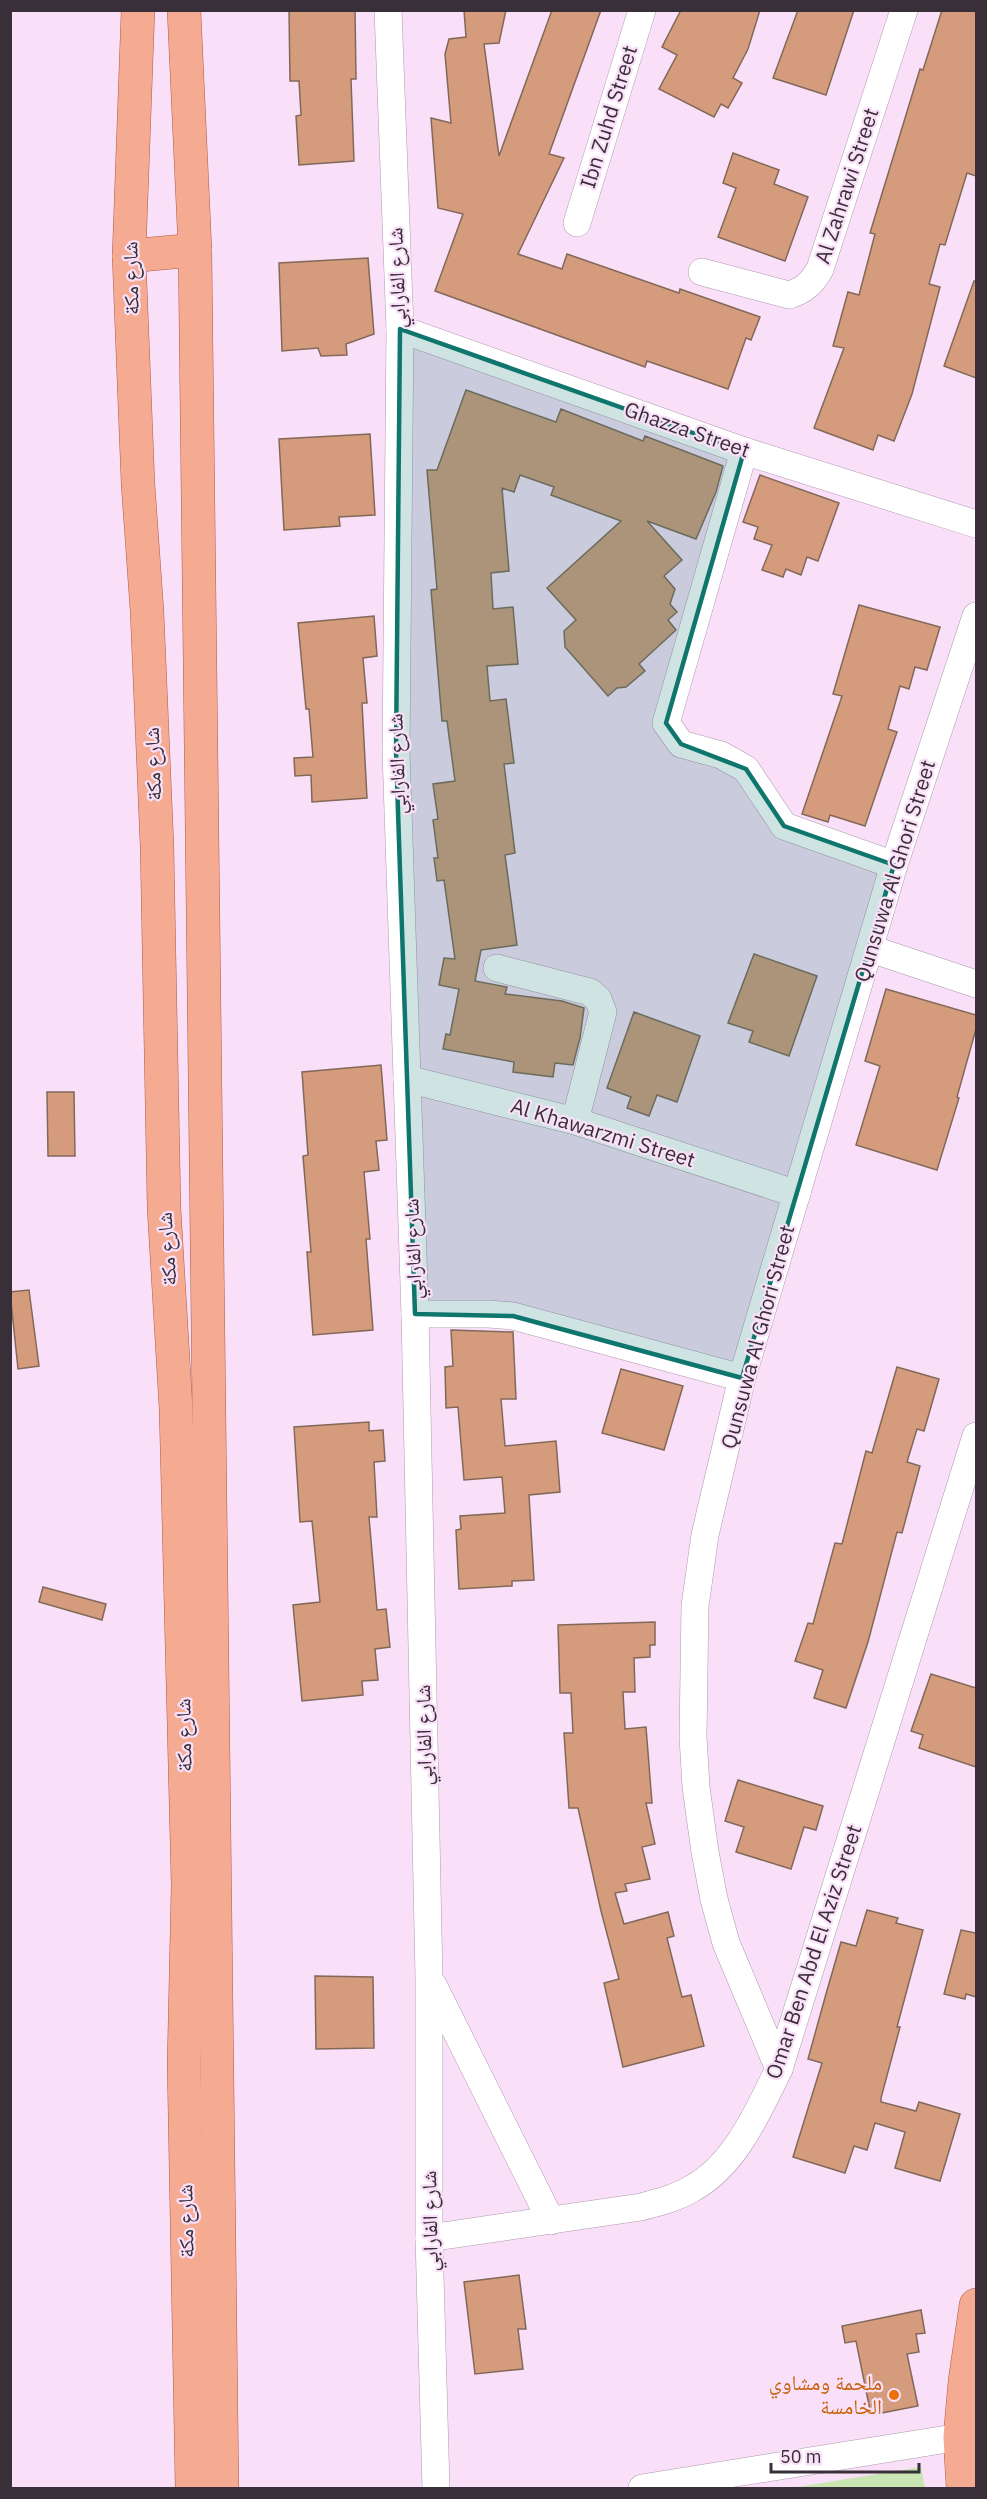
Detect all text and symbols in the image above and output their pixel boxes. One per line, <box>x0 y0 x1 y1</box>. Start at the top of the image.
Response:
street label: Ibn Zuhd Street <box>573 42 643 192</box>
street label: Al Zahrawi Street <box>808 104 884 267</box>
street label: شارع الفارابي <box>380 227 415 329</box>
street label: شارع مكة <box>115 241 145 315</box>
street label: Ghazza Street <box>621 394 754 464</box>
street label: شارع الفارابي <box>380 713 415 815</box>
street label: شارع مكة <box>137 727 167 801</box>
street label: Qunsuwa Al Ghori Street <box>847 756 941 985</box>
street label: Al Khawarzmi Street <box>508 1091 699 1173</box>
street label: شارع الفارابي <box>396 1198 431 1300</box>
street label: شارع مكة <box>149 1211 183 1287</box>
street label: Qunsuwa Al Ghori Street <box>714 1222 800 1452</box>
street label: شارع الفارابي <box>408 1684 441 1786</box>
street label: شارع مكة <box>168 1698 198 1772</box>
street label: Omar Ben Abd El Aziz Street <box>759 1821 867 2082</box>
street label: شارع الفارابي <box>414 2170 447 2272</box>
street label: شارع مكة <box>170 2184 200 2258</box>
place label: ملحمة ومشاوي الخامسة <box>769 2368 882 2420</box>
marker: ملحمة ومشاوي الخامسة <box>887 2388 901 2402</box>
scale bar <box>771 2436 920 2474</box>
text: 50 m <box>780 2445 822 2468</box>

